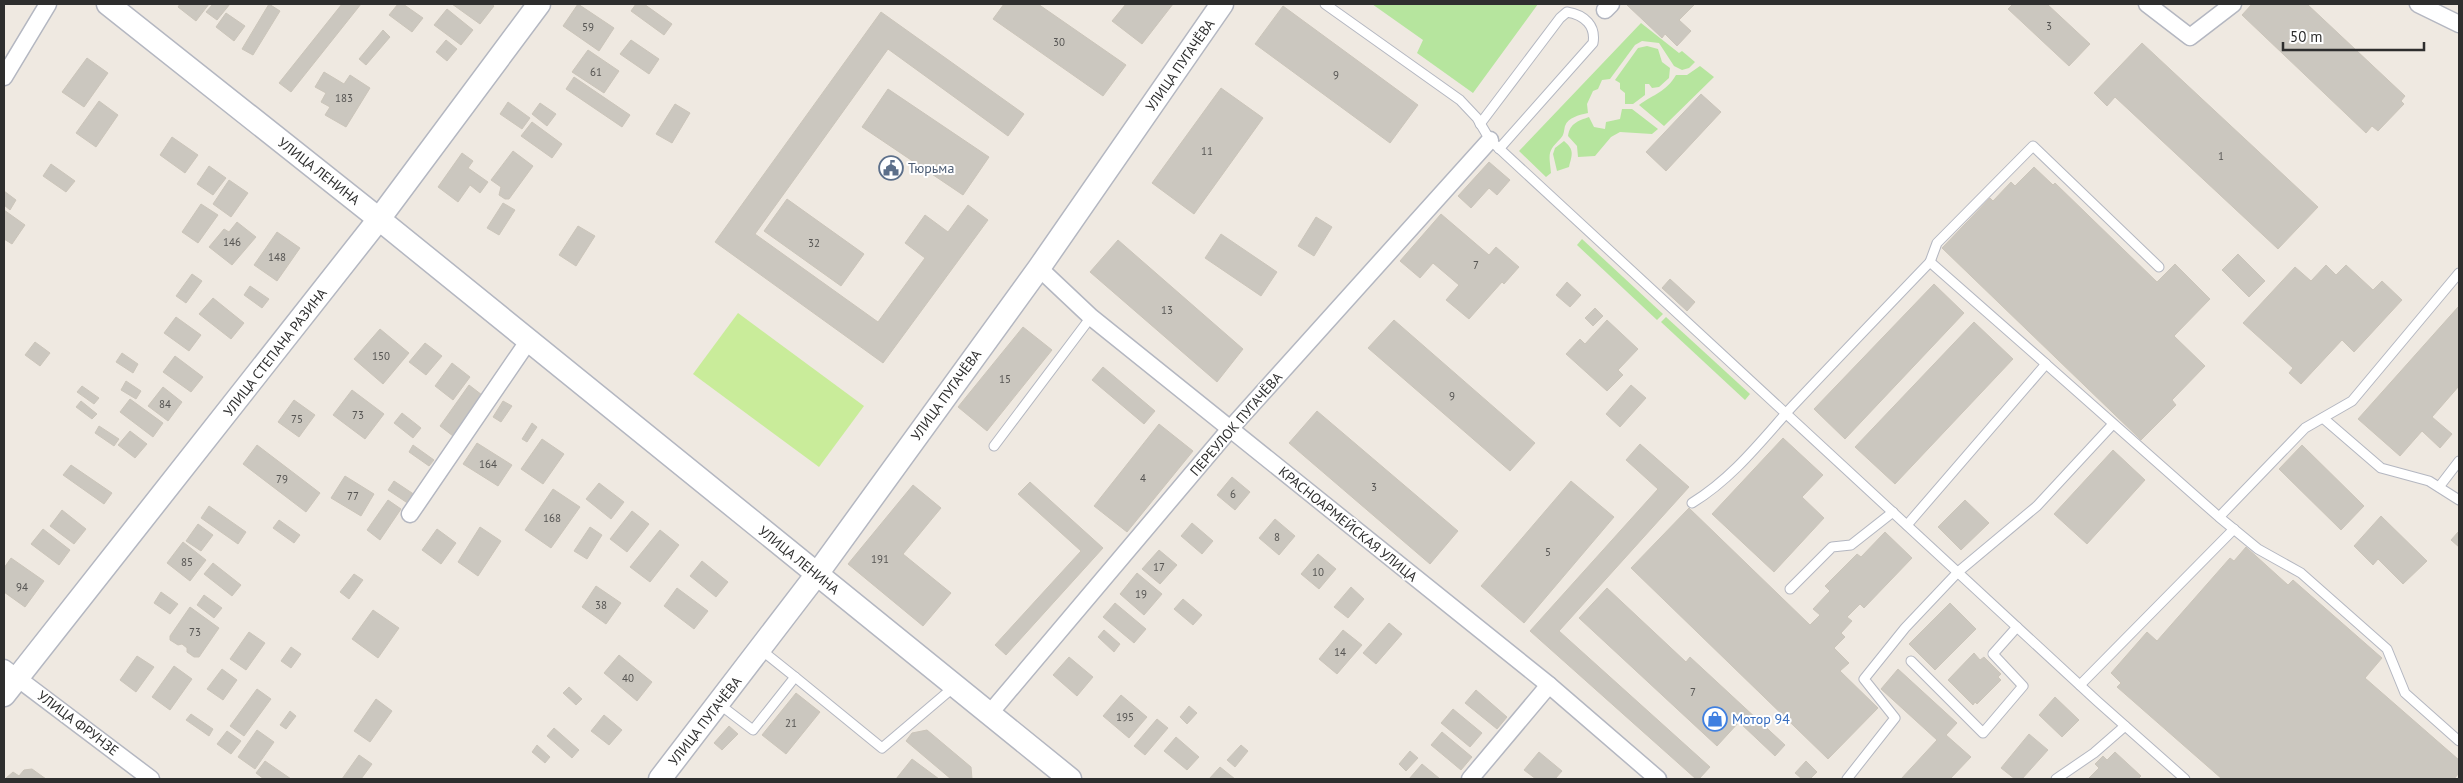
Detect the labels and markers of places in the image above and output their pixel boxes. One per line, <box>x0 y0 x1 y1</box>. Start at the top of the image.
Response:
public building icon: Тюрьма <box>878 155 904 181</box>
place label: Тюрьма <box>908 159 954 177</box>
shop icon: Мотор 94 <box>1702 706 1728 732</box>
place label: Мотор 94 <box>1732 710 1790 728</box>

